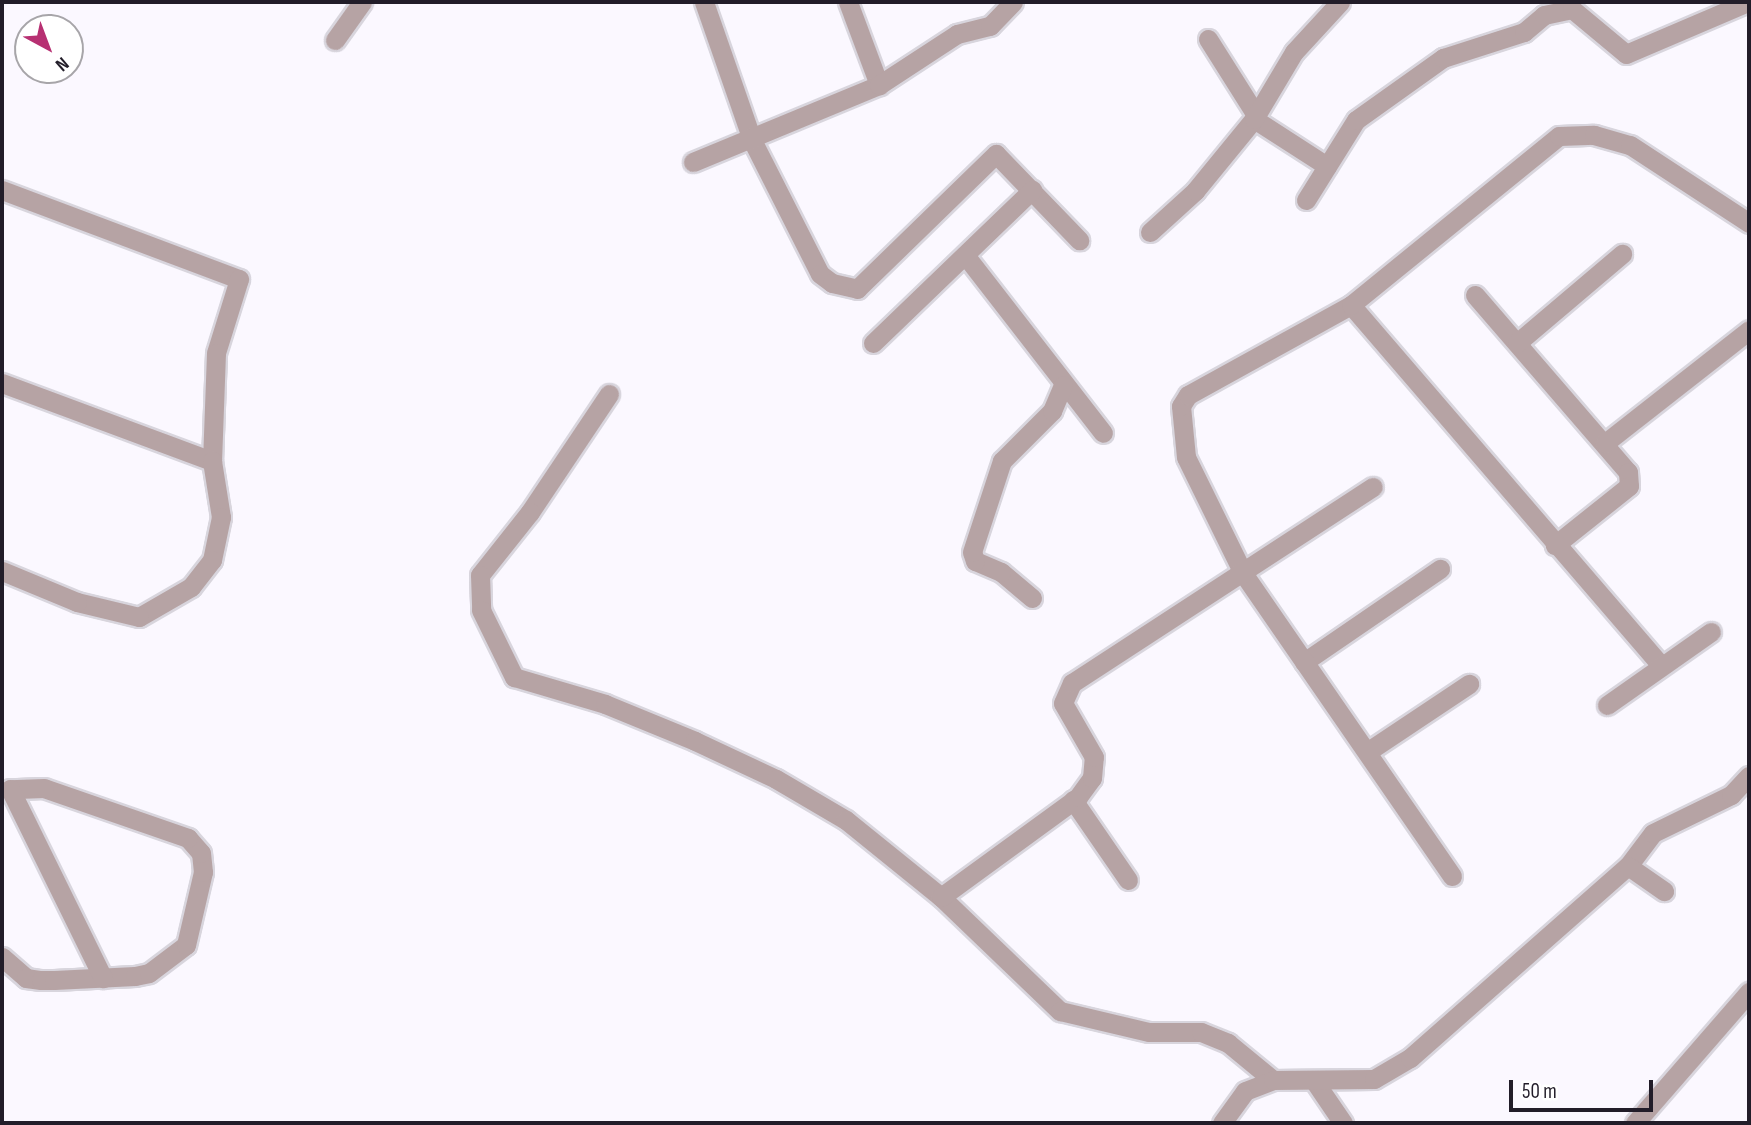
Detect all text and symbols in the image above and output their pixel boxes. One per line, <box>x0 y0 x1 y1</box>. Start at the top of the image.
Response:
north arrow <box>14 14 84 84</box>
text: N <box>50 52 73 76</box>
scale bar <box>1513 1066 1656 1110</box>
text: 50 m <box>1522 1079 1557 1104</box>

